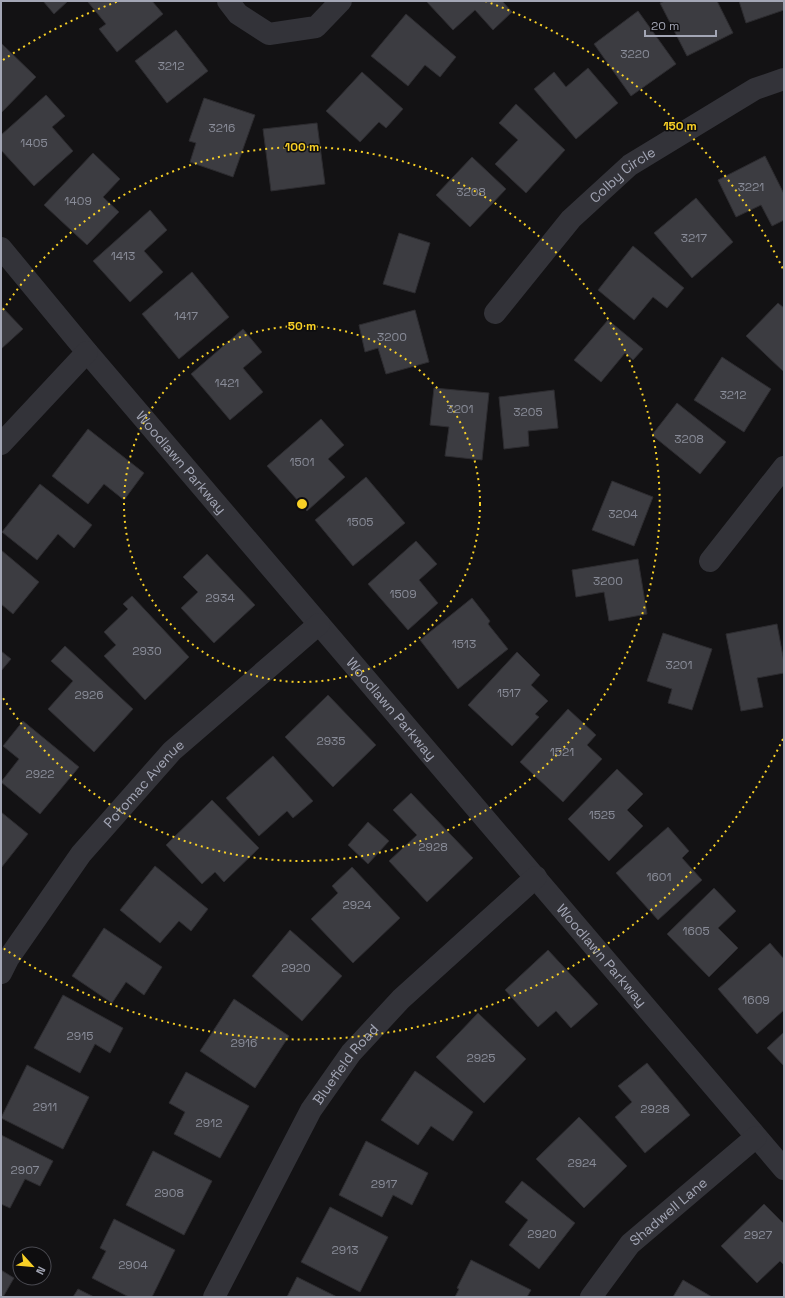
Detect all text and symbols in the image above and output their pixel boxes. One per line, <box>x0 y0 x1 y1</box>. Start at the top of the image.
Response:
scale bar <box>645 12 716 38</box>
text: 20 m <box>651 18 679 34</box>
house number: 3220 <box>620 46 650 62</box>
house number: 3212 <box>158 58 184 74</box>
text: 150 m <box>663 118 697 134</box>
house number: 3216 <box>209 120 235 136</box>
house number: 1405 <box>20 135 48 151</box>
text: 100 m <box>285 139 319 155</box>
street label: Colby Circle <box>586 143 659 207</box>
house number: 3221 <box>738 179 764 195</box>
house number: 3208 <box>456 184 486 200</box>
house number: 1409 <box>64 193 92 209</box>
house number: 3217 <box>681 230 707 246</box>
house number: 1413 <box>111 248 135 264</box>
house number: 1417 <box>174 308 198 324</box>
text: 50 m <box>288 318 316 334</box>
house number: 3200 <box>377 329 407 345</box>
house number: 1421 <box>215 375 239 391</box>
house number: 3212 <box>720 387 746 403</box>
house number: 3201 <box>446 401 474 417</box>
house number: 3205 <box>513 404 543 420</box>
street label: Woodlawn Parkway <box>132 407 230 518</box>
house number: 3208 <box>674 431 704 447</box>
house number: 1501 <box>290 454 314 470</box>
centre of rings <box>295 497 309 511</box>
house number: 3204 <box>608 506 638 522</box>
house number: 1505 <box>346 514 374 530</box>
house number: 3200 <box>593 573 623 589</box>
house number: 1509 <box>389 586 417 602</box>
house number: 2934 <box>205 590 235 606</box>
house number: 1513 <box>452 636 476 652</box>
house number: 2930 <box>132 643 162 659</box>
street label: Woodlawn Parkway <box>342 654 440 764</box>
house number: 3201 <box>665 657 693 673</box>
house number: 1517 <box>497 685 521 701</box>
house number: 2926 <box>74 687 104 703</box>
house number: 2935 <box>317 733 346 749</box>
street label: Potomac Avenue <box>100 735 188 831</box>
house number: 1521 <box>550 744 574 760</box>
house number: 2922 <box>25 766 55 782</box>
house number: 1525 <box>589 807 615 823</box>
house number: 2928 <box>418 839 448 855</box>
house number: 1601 <box>646 869 672 885</box>
house number: 2924 <box>343 897 372 913</box>
street label: Woodlawn Parkway <box>553 900 651 1011</box>
house number: 1605 <box>682 923 710 939</box>
house number: 2920 <box>281 960 311 976</box>
house number: 1609 <box>742 992 770 1008</box>
street label: Bluefield Road <box>309 1020 382 1108</box>
house number: 2915 <box>67 1028 93 1044</box>
house number: 2916 <box>231 1035 257 1051</box>
house number: 2925 <box>467 1050 495 1066</box>
house number: 2911 <box>33 1099 57 1115</box>
house number: 2928 <box>640 1101 670 1117</box>
house number: 2912 <box>196 1115 222 1131</box>
house number: 2924 <box>568 1155 597 1171</box>
house number: 2907 <box>11 1162 40 1178</box>
street label: Shadwell Lane <box>626 1173 711 1250</box>
house number: 2917 <box>371 1176 397 1192</box>
house number: 2908 <box>154 1185 184 1201</box>
house number: 2920 <box>527 1226 557 1242</box>
house number: 2927 <box>744 1227 772 1243</box>
house number: 2913 <box>332 1242 358 1258</box>
north arrow <box>12 1246 52 1286</box>
house number: 2904 <box>118 1257 148 1273</box>
text: N <box>33 1264 49 1277</box>

